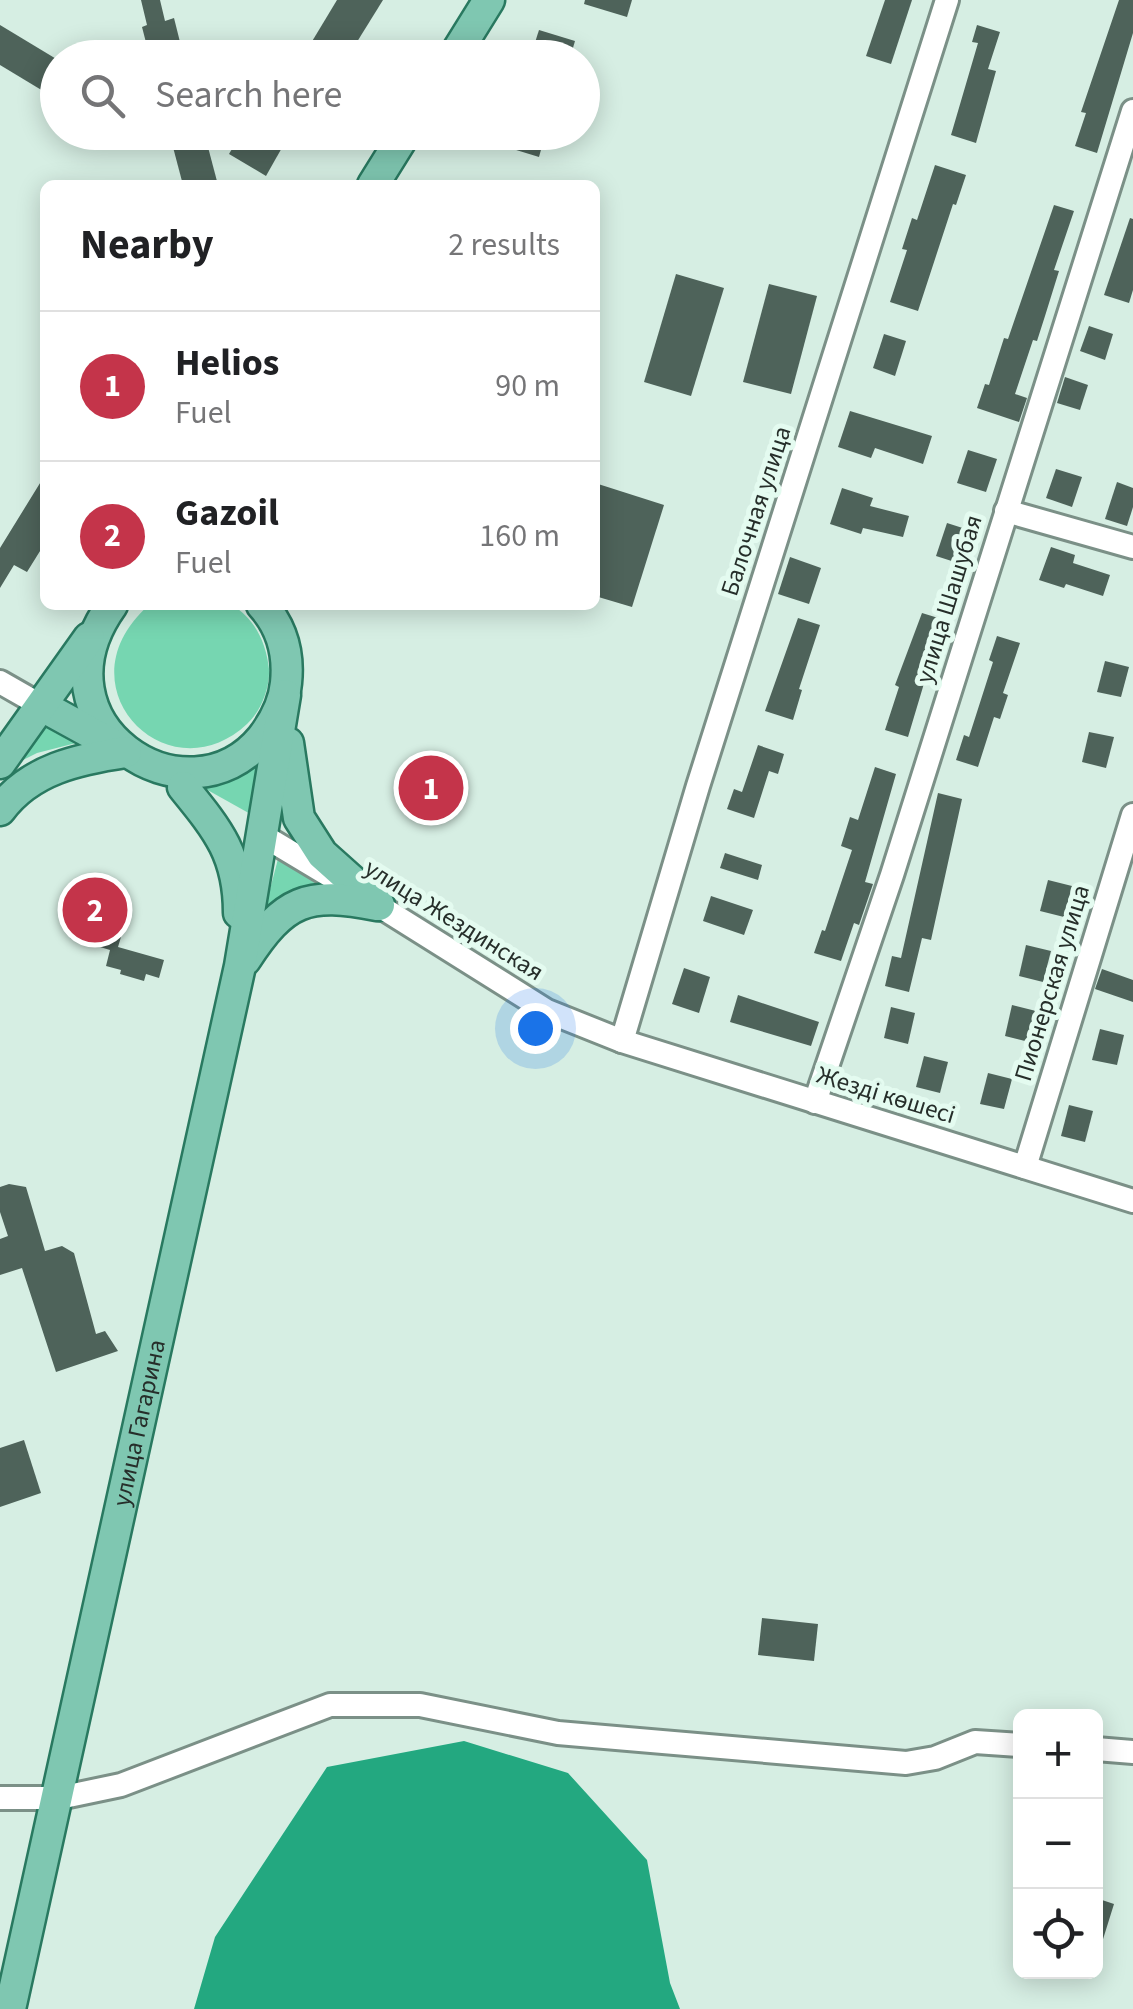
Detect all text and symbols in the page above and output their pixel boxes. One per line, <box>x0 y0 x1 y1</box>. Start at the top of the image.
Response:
search box <box>40 40 600 150</box>
icon: search <box>75 68 130 123</box>
text: Search here <box>155 68 342 122</box>
text: Nearby <box>80 215 214 275</box>
text: 2 results <box>448 222 560 268</box>
text: Helios <box>175 336 279 390</box>
text: 1 <box>104 363 121 409</box>
text: 90 m <box>495 363 560 409</box>
text: Fuel <box>175 390 232 436</box>
street label: Балочная улица <box>712 421 800 601</box>
text: Gazoil <box>175 486 279 540</box>
street label: улица Шашубая <box>906 510 992 688</box>
text: 2 <box>104 513 121 559</box>
text: 160 m <box>479 513 560 559</box>
text: Fuel <box>175 540 232 586</box>
pin: 1 <box>398 750 464 826</box>
street label: улица Жездинская <box>357 850 551 990</box>
pin: 2 <box>62 872 128 948</box>
street label: Пионерская улица <box>1005 880 1099 1086</box>
your location <box>510 1003 561 1054</box>
street label: Жезді көшесі <box>812 1057 960 1133</box>
street label: улица Гагарина <box>103 1336 175 1510</box>
map controls <box>1013 1709 1103 1979</box>
button: + <box>1013 1709 1103 1799</box>
button: − <box>1013 1799 1103 1889</box>
button: locate <box>1013 1889 1103 1979</box>

